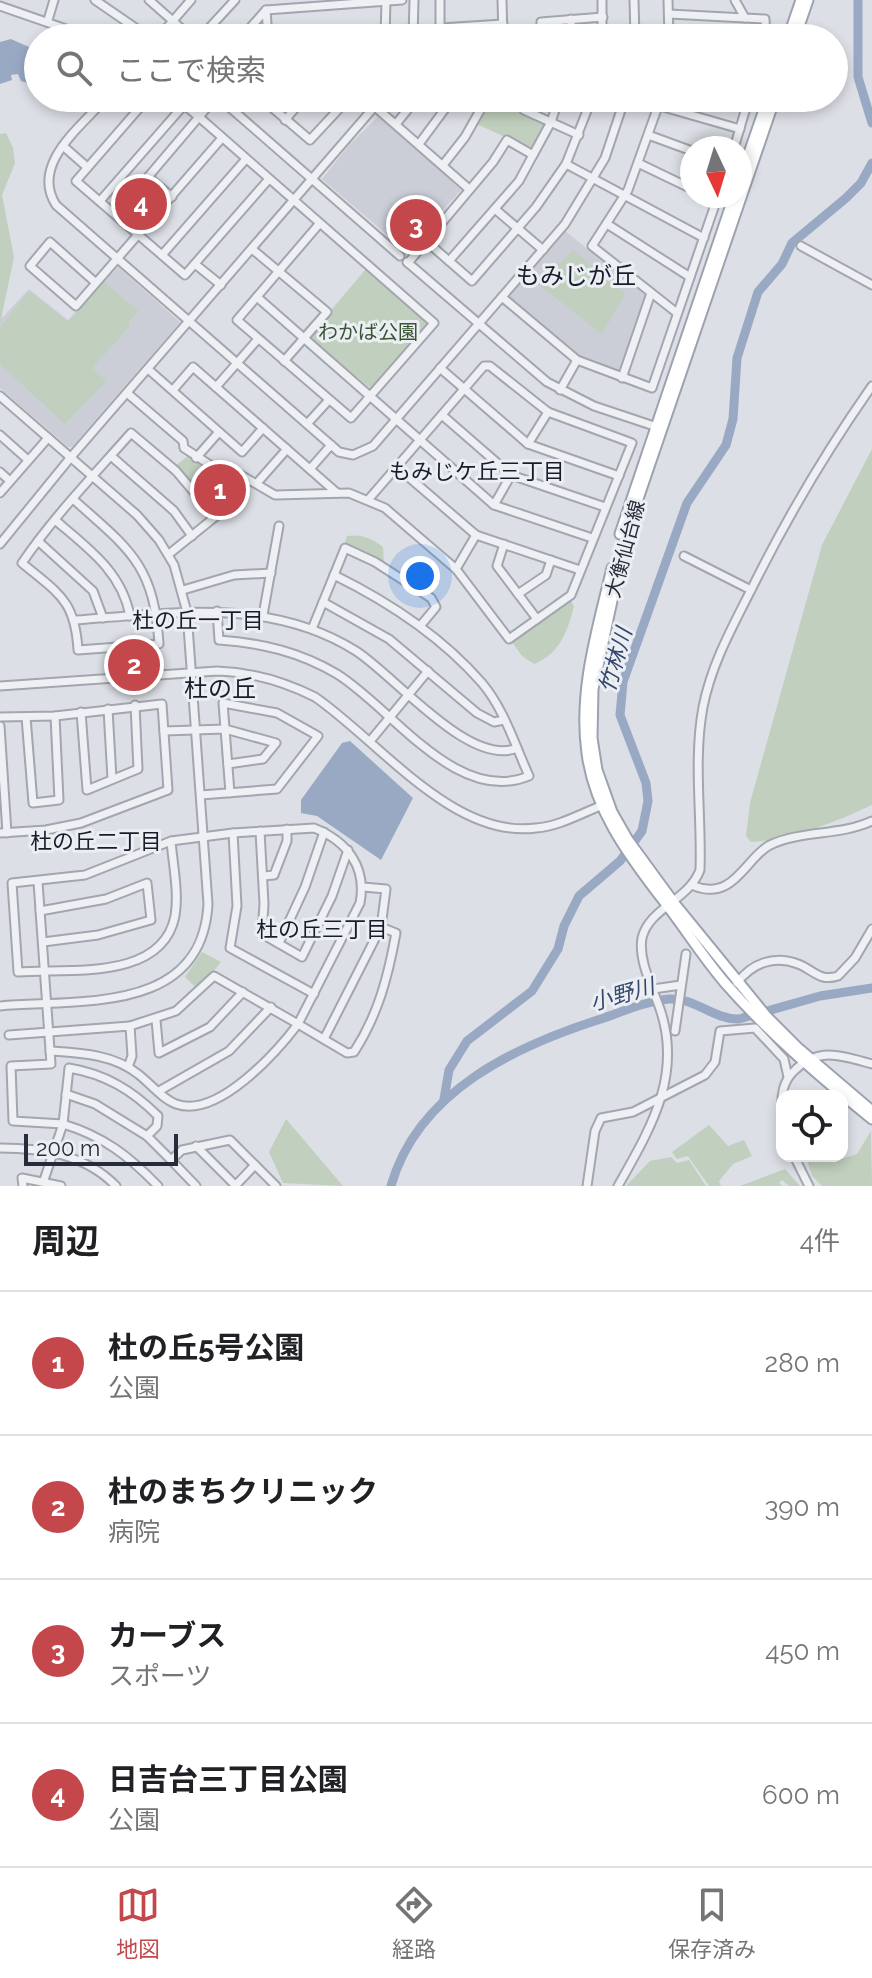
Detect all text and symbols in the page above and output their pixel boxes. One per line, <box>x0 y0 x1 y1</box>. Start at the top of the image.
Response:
search box <box>24 24 848 112</box>
icon: search <box>52 46 96 90</box>
text: ここで検索 <box>116 53 266 88</box>
north arrow <box>680 136 752 208</box>
pin: 4 <box>115 174 167 234</box>
pin: 3 <box>390 195 442 255</box>
district label: もみじが丘 <box>516 261 636 290</box>
park label: わかば公園 <box>318 320 418 344</box>
district label: もみじケ丘三丁目 <box>389 458 565 484</box>
pin: 1 <box>194 460 246 520</box>
street label: 大衡仙台線 <box>600 498 650 600</box>
your location <box>400 556 440 596</box>
district label: 杜の丘一丁目 <box>132 607 264 633</box>
water label: 竹林川 <box>593 623 637 695</box>
pin: 2 <box>108 635 160 695</box>
district label: 杜の丘 <box>184 674 256 703</box>
district label: 杜の丘二丁目 <box>30 828 162 854</box>
district label: 杜の丘三丁目 <box>256 916 388 942</box>
water label: 小野川 <box>587 972 659 1016</box>
map controls <box>776 1090 848 1162</box>
button: locate <box>776 1090 848 1162</box>
scale bar <box>24 1130 178 1166</box>
text: 200 m <box>36 1135 100 1161</box>
text: 周辺 <box>32 1221 100 1261</box>
text: 4件 <box>800 1226 840 1256</box>
text: 杜の丘5号公園 <box>108 1330 305 1365</box>
text: 1 <box>52 1348 64 1378</box>
text: 280 m <box>765 1348 840 1378</box>
text: 公園 <box>108 1373 160 1403</box>
text: 杜のまちクリニック <box>108 1474 378 1509</box>
text: 2 <box>51 1492 65 1522</box>
text: 390 m <box>764 1492 840 1522</box>
text: 病院 <box>108 1517 160 1547</box>
text: カーブス <box>108 1618 226 1653</box>
text: 3 <box>51 1636 65 1666</box>
text: 450 m <box>765 1636 840 1666</box>
text: スポーツ <box>108 1661 211 1691</box>
text: 日吉台三丁目公園 <box>108 1762 348 1797</box>
text: 4 <box>51 1780 65 1810</box>
text: 600 m <box>762 1780 840 1810</box>
text: 公園 <box>108 1805 160 1835</box>
tab: 地図 <box>116 1883 160 1963</box>
tab: 経路 <box>392 1883 436 1963</box>
tab: 保存済み <box>668 1883 756 1963</box>

